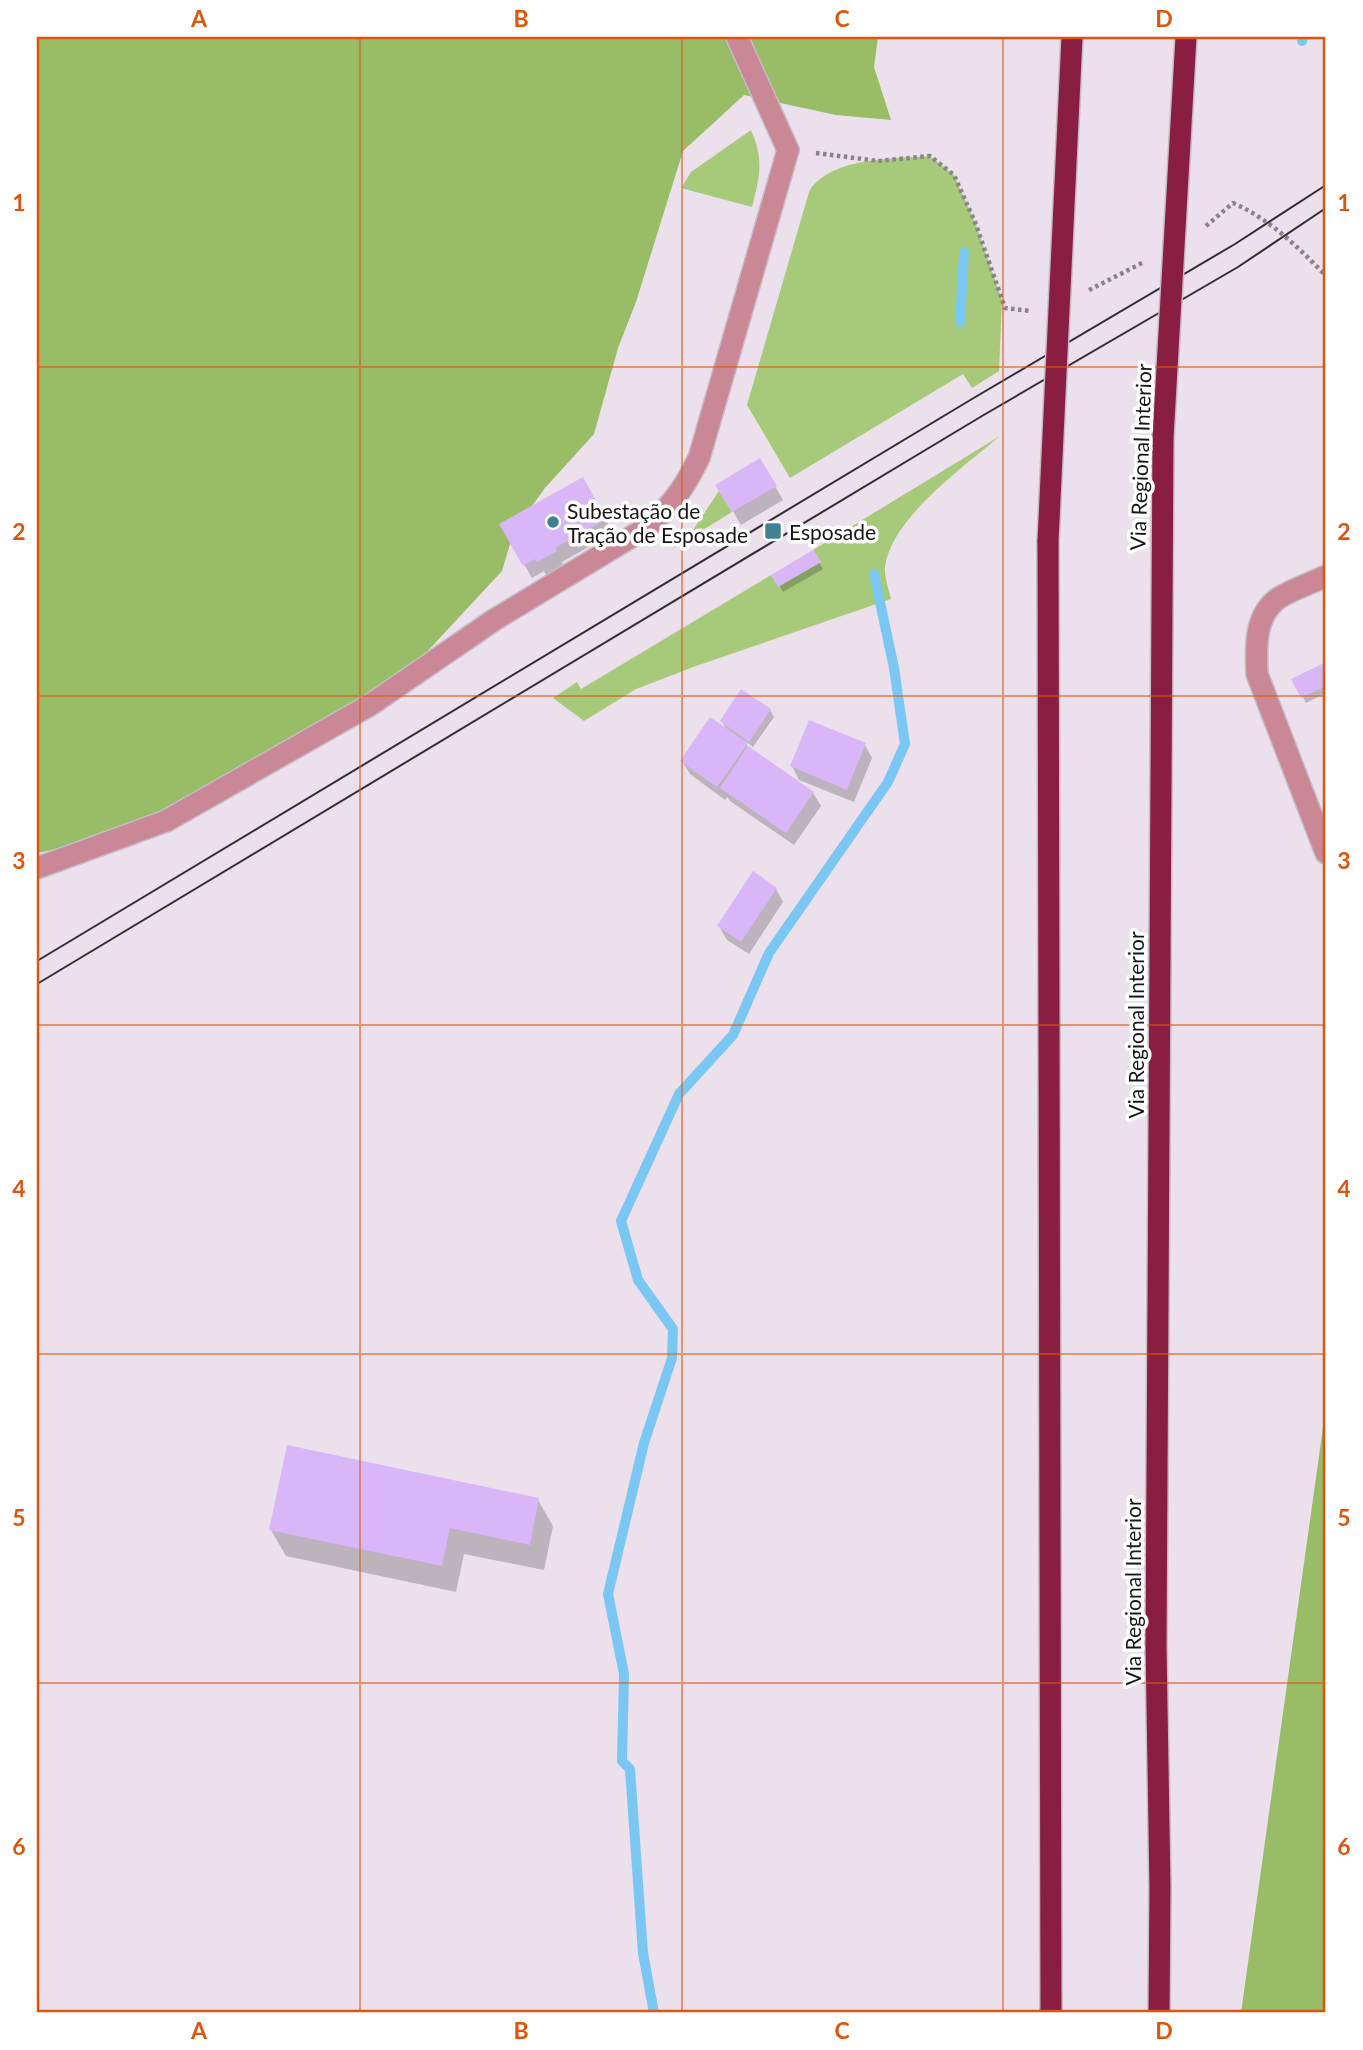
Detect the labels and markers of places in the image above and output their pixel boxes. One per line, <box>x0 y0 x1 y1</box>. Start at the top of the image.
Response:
place label: Subestação de Tração de Esposade <box>567 498 748 547</box>
marker: Subestação de Tração de Esposade <box>545 514 561 530</box>
place label: Esposade <box>789 519 876 544</box>
marker: Esposade <box>763 521 783 541</box>

